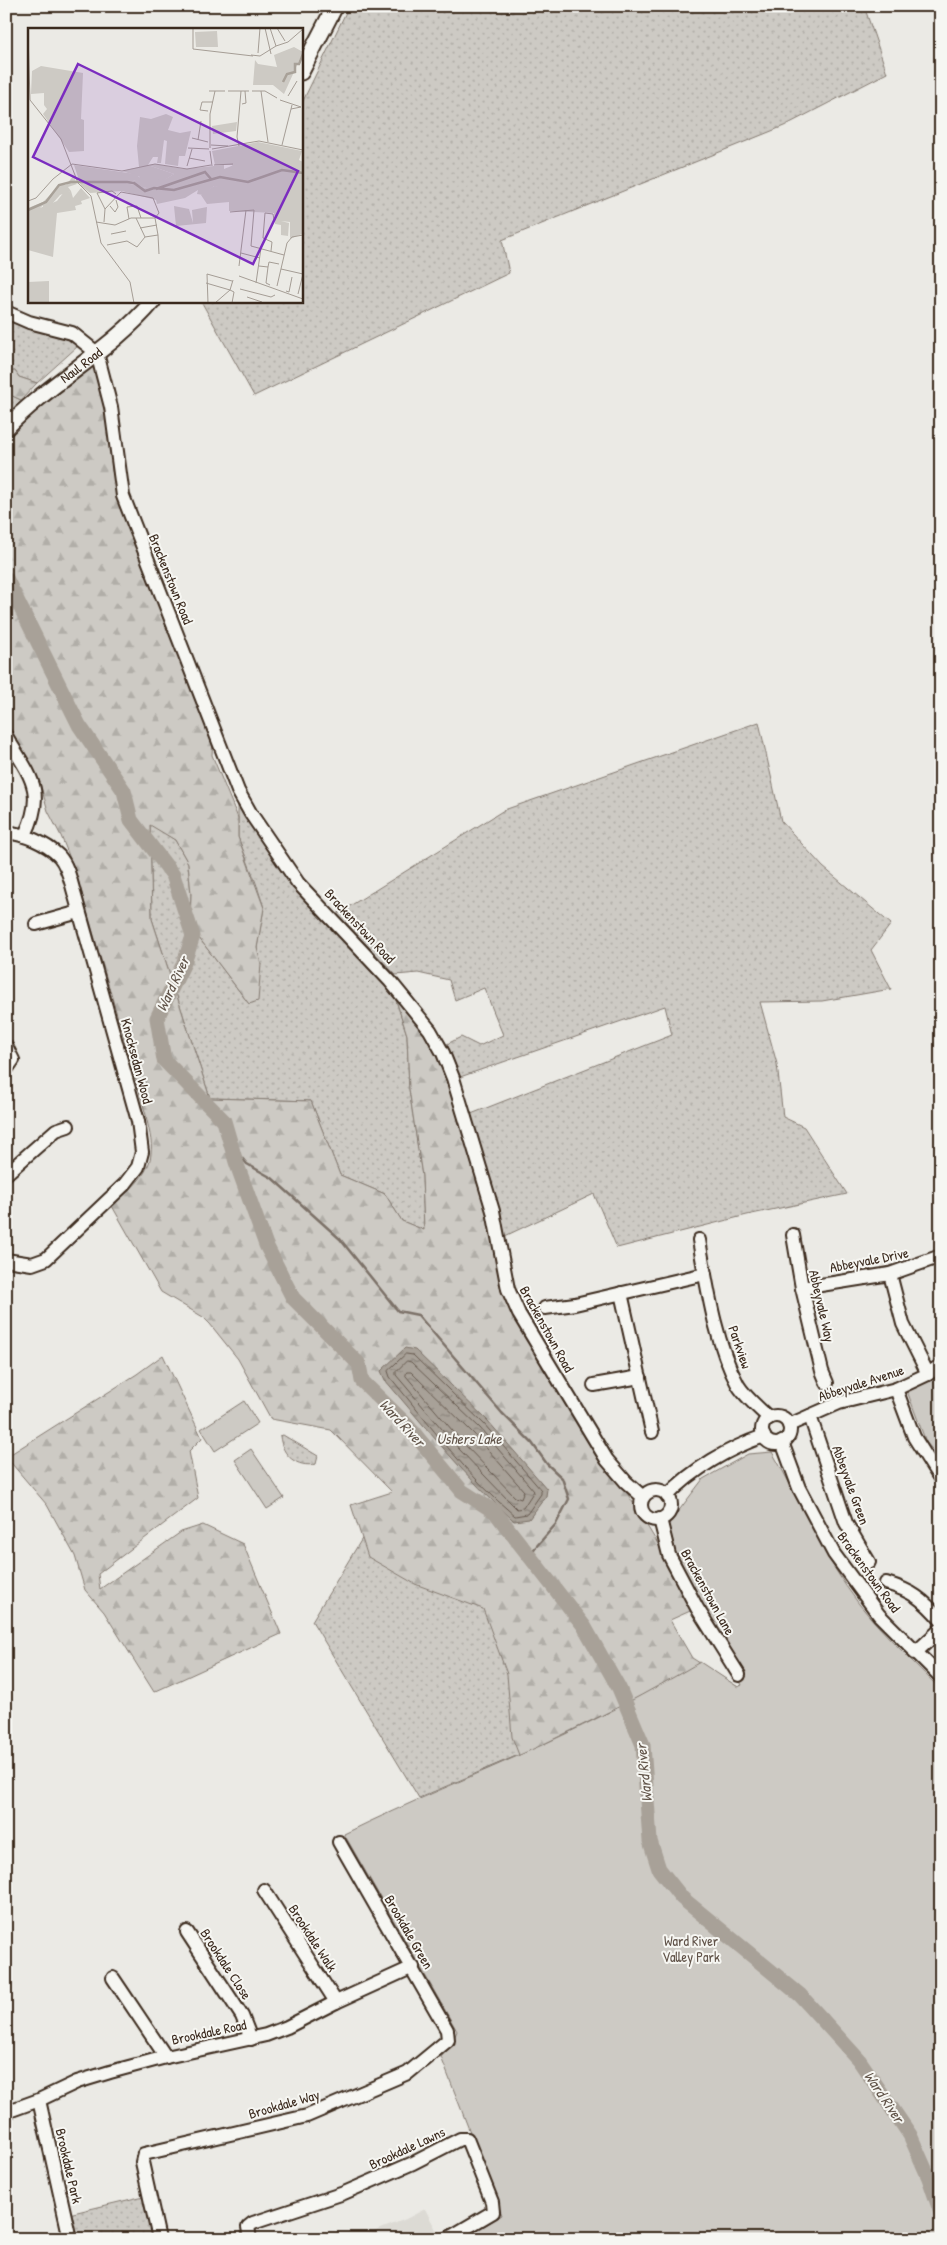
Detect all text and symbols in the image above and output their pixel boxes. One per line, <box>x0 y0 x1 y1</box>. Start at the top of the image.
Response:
inset map <box>28 28 302 302</box>
street label: Naul Road <box>56 342 106 387</box>
street label: Brackenstown Road <box>145 531 198 627</box>
street label: Brackenstown Road <box>321 884 400 968</box>
water label: Ward River <box>151 951 195 1015</box>
street label: Knocksedan Wood <box>117 1016 158 1106</box>
street label: Abbeyvale Drive <box>828 1242 910 1277</box>
street label: Abbeyvale Way <box>804 1268 840 1344</box>
street label: Brackenstown Road <box>516 1282 579 1376</box>
street label: Parkview <box>724 1323 757 1371</box>
street label: Abbeyvale Avenue <box>816 1360 907 1406</box>
water label: Ward River <box>375 1394 431 1453</box>
water label: Ushers Lake <box>437 1428 503 1449</box>
street label: Abbeyvale Green <box>827 1443 875 1527</box>
street label: Brackenstown Road <box>834 1527 906 1617</box>
street label: Brackenstown Lane <box>677 1545 740 1639</box>
water label: Ward River <box>630 1741 657 1803</box>
street label: Brookdale Green <box>381 1891 438 1972</box>
street label: Brookdale Walk <box>285 1900 342 1975</box>
street label: Brookdale Close <box>196 1925 257 2003</box>
park label: Ward River Valley Park <box>662 1931 720 1967</box>
street label: Brookdale Road <box>170 2014 249 2049</box>
water label: Ward River <box>859 2067 911 2129</box>
street label: Brookdale Way <box>246 2084 322 2124</box>
street label: Brookdale Lawns <box>366 2122 448 2173</box>
street label: Brookdale Park <box>52 2126 87 2205</box>

